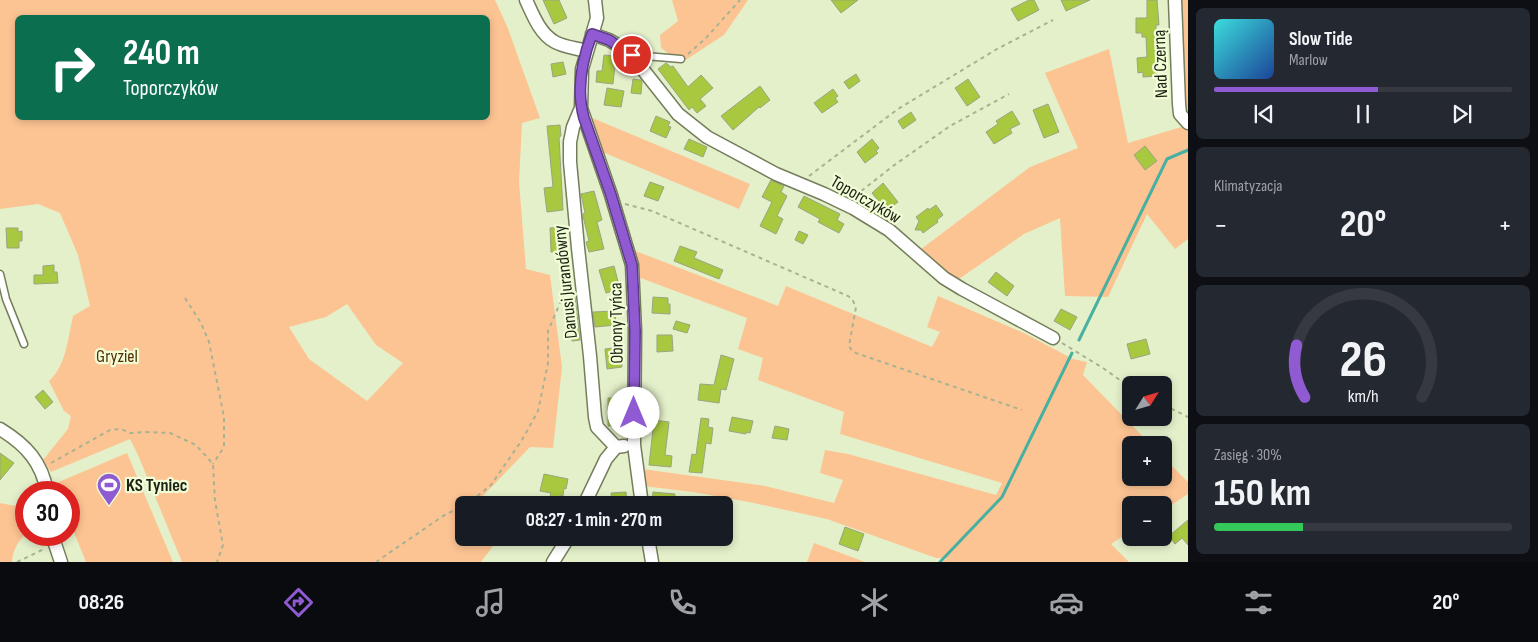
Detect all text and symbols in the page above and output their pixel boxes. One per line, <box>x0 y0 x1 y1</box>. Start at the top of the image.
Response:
text: Slow Tide <box>1289 28 1353 51</box>
street label: Nad Czerną <box>1149 29 1172 99</box>
text: 240 m <box>123 32 200 75</box>
pin <box>611 34 653 76</box>
icon: right <box>40 35 105 100</box>
icon: arrive <box>618 41 646 69</box>
text: Marlow <box>1289 51 1328 70</box>
text: Toporczyków <box>123 75 218 102</box>
icon: previous <box>1250 100 1278 128</box>
icon: pause <box>1349 100 1377 128</box>
icon: next <box>1448 100 1476 128</box>
street label: Toporczyków <box>827 171 905 228</box>
text: Klimatyzacja <box>1214 177 1283 196</box>
text: 20° <box>1340 202 1386 247</box>
text: − <box>1214 209 1228 242</box>
text: + <box>1498 209 1512 242</box>
street label: Danusi Jurandówny <box>549 224 582 340</box>
street label: Obrony Tyńca <box>605 282 628 364</box>
text: 26 <box>1339 329 1387 392</box>
park label: Gryziel <box>96 346 138 367</box>
north arrow <box>1122 376 1172 426</box>
map controls <box>1122 376 1172 546</box>
position arrow <box>607 386 659 438</box>
text: km/h <box>1348 386 1378 407</box>
button: + <box>1122 436 1172 486</box>
text: Zasięg · 30% <box>1214 446 1282 465</box>
text: 150 km <box>1214 471 1311 516</box>
sports icon: KS Tyniec <box>96 472 122 506</box>
place label: KS Tyniec <box>126 475 187 496</box>
speed limit sign: 30 <box>15 481 80 546</box>
button: − <box>1122 496 1172 546</box>
text: 08:27 · 1 min · 270 m <box>526 509 662 532</box>
icon: directions <box>281 585 316 620</box>
icon: music <box>473 585 508 620</box>
icon: phone <box>665 585 700 620</box>
icon: climate <box>857 585 892 620</box>
icon: car <box>1049 585 1084 620</box>
icon: filters <box>1241 585 1276 620</box>
text: 08:26 <box>78 589 124 616</box>
text: 20° <box>1432 589 1459 616</box>

